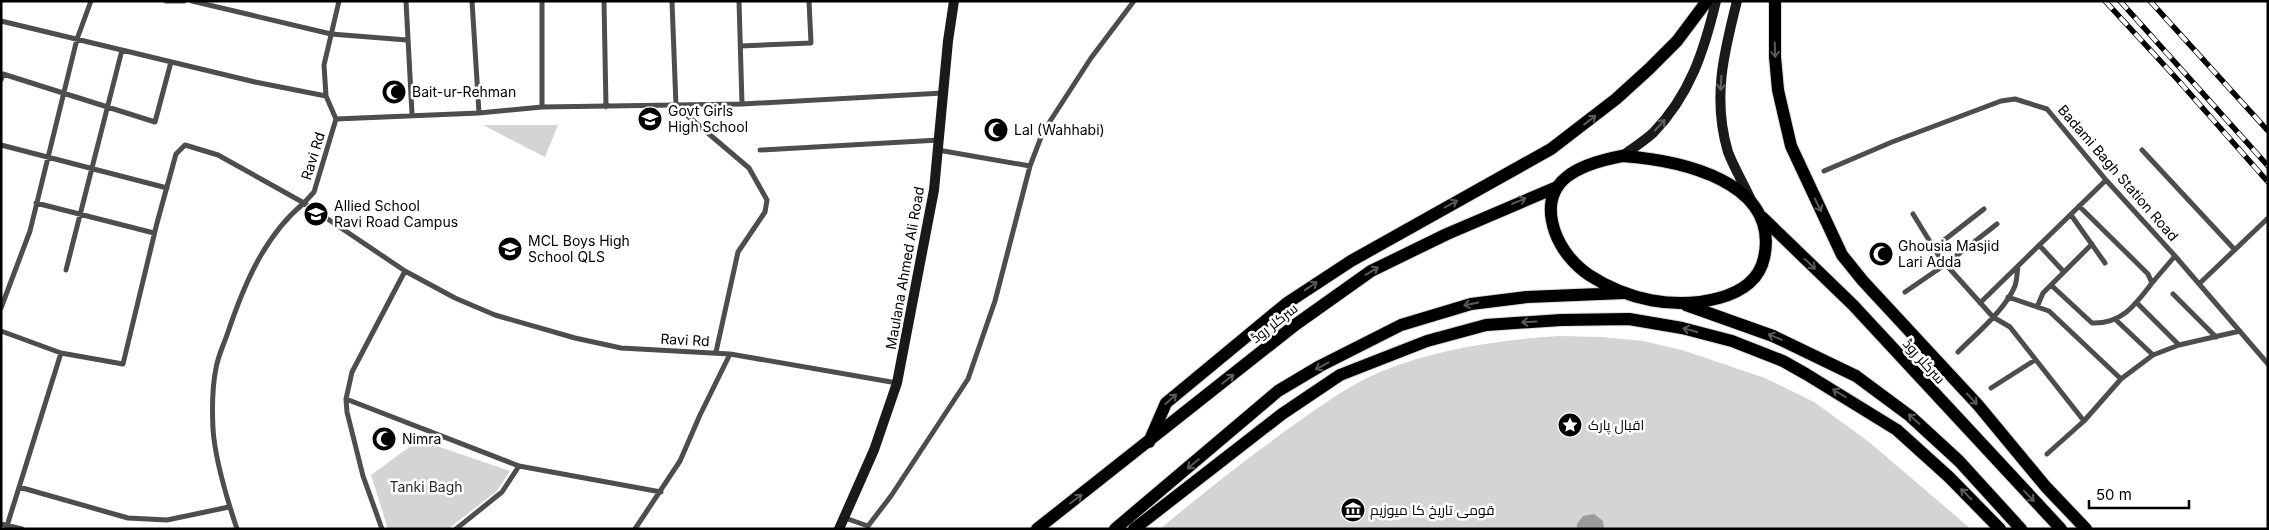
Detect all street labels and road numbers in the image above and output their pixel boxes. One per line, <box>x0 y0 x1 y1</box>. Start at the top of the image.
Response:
street label: Badami Bagh Station Road <box>2055 101 2182 244</box>
street label: Ravi Rd <box>297 130 328 182</box>
street label: Maulana Ahmed Ali Road <box>882 185 927 351</box>
street label: سرکلر روڈ <box>1247 299 1301 346</box>
street label: Ravi Rd <box>660 330 710 349</box>
street label: سرکلر روڈ <box>1900 335 1949 387</box>

